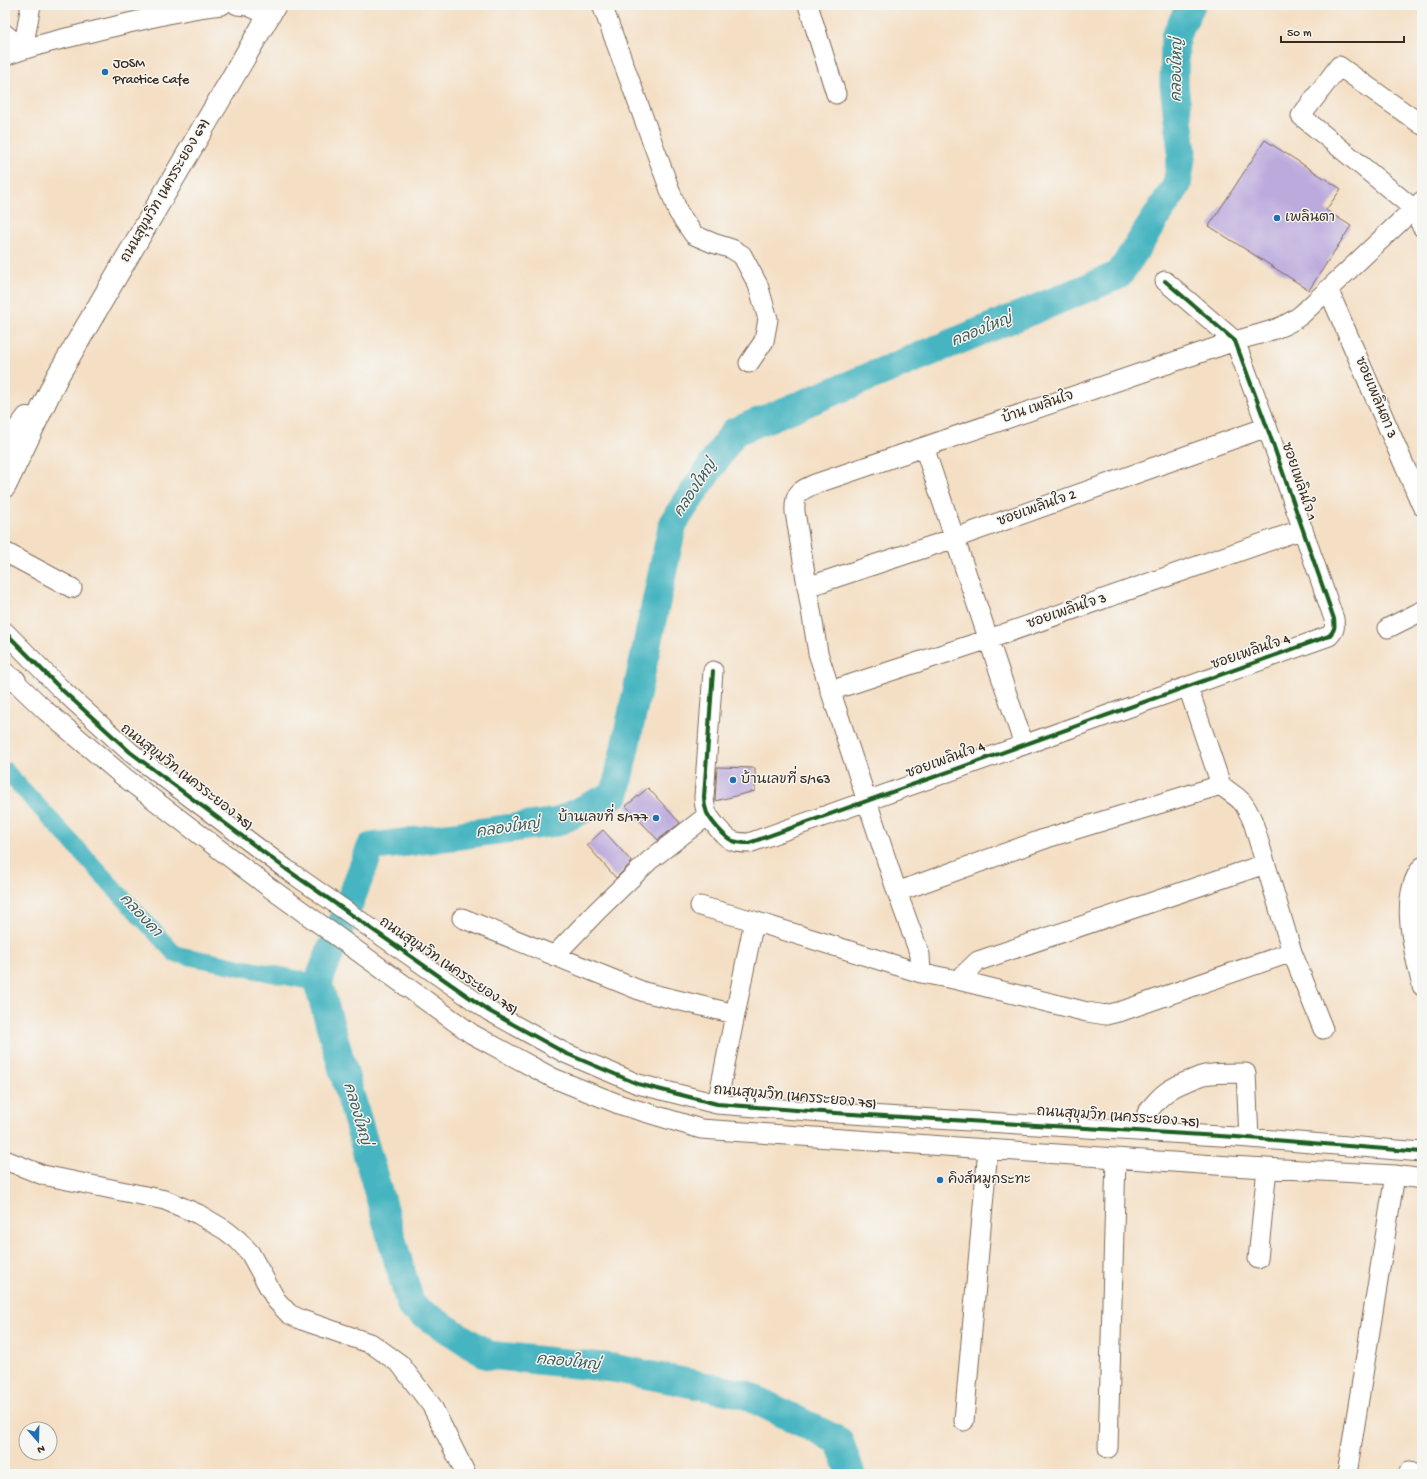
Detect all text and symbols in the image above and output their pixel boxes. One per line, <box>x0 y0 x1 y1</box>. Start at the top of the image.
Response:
scale bar <box>1281 18 1404 44</box>
text: 50 m <box>1287 27 1312 41</box>
water label: คลองใหญ่ <box>1165 35 1188 102</box>
place label: JOSM Practice Cafe <box>112 56 190 89</box>
marker: JOSM Practice Cafe <box>100 67 110 77</box>
street label: ถนนสุขุมวิท (นครระยอง 67) <box>117 116 214 266</box>
place label: เพลินตา <box>1285 209 1335 227</box>
marker: เพลินตา <box>1272 213 1282 223</box>
water label: คลองใหญ่ <box>948 307 1018 351</box>
street label: ซอยเพลินตา 3 <box>1350 354 1401 441</box>
street label: บ้าน เพลินใจ <box>999 385 1076 428</box>
street label: ซอยเพลินใจ 1 <box>1277 440 1322 523</box>
water label: คลองใหญ่ <box>668 453 723 521</box>
street label: ซอยเพลินใจ 2 <box>994 484 1079 531</box>
street label: ซอยเพลินใจ 3 <box>1024 588 1109 634</box>
street label: ซอยเพลินใจ 4 <box>1208 629 1293 674</box>
street label: ถนนสุขุมวิท (นครระยอง 75) <box>116 720 256 835</box>
street label: ซอยเพลินใจ 4 <box>903 736 988 783</box>
place label: บ้านเลขที่ 5/163 <box>741 765 831 789</box>
marker: บ้านเลขที่ 5/163 <box>728 775 738 785</box>
place label: บ้านเลขที่ 5/177 <box>558 803 649 827</box>
water label: คลองใหญ่ <box>475 812 544 842</box>
marker: บ้านเลขที่ 5/177 <box>651 813 661 823</box>
water label: คลองคา <box>115 891 166 943</box>
street label: ถนนสุขุมวิท (นครระยอง 75) <box>375 913 521 1020</box>
water label: คลองใหญ่ <box>339 1080 377 1150</box>
street label: ถนนสุขุมวิท (นครระยอง 75) <box>713 1081 877 1114</box>
street label: ถนนสุขุมวิท (นครระยอง 75) <box>1036 1103 1200 1132</box>
place label: คิงส์หมูกระทะ <box>948 1169 1031 1189</box>
marker: คิงส์หมูกระทะ <box>935 1175 945 1185</box>
water label: คลองใหญ่ <box>535 1348 604 1376</box>
north arrow <box>18 1421 58 1461</box>
text: N <box>35 1442 46 1455</box>

